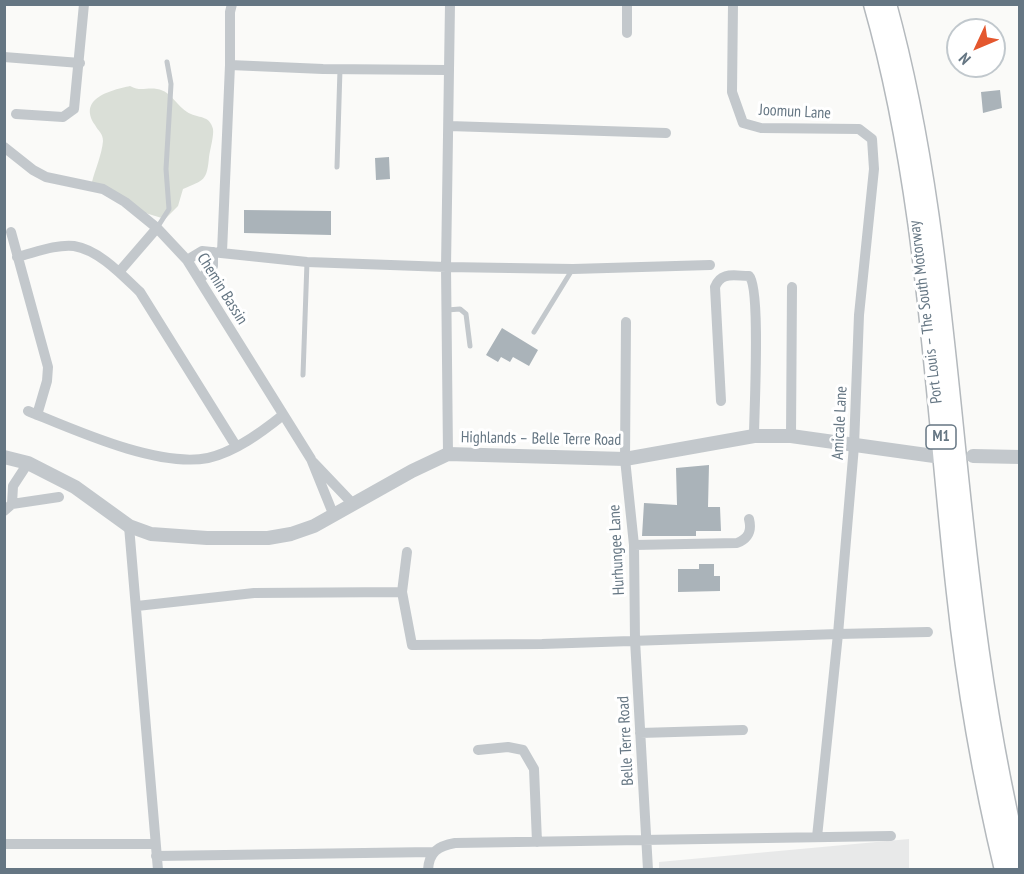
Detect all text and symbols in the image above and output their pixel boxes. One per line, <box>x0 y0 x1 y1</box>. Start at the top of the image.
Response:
north arrow <box>946 18 1006 78</box>
text: N <box>954 49 975 69</box>
street label: Joomun Lane <box>759 101 831 123</box>
street label: Port Louis – The South Motorway <box>905 219 947 405</box>
street label: Chemin Bassin <box>193 250 251 328</box>
street label: Amicale Lane <box>828 386 852 460</box>
road number: M1 <box>926 425 956 449</box>
street label: Highlands – Belle Terre Road <box>461 428 621 450</box>
street label: Hurhungee Lane <box>605 504 629 596</box>
street label: Belle Terre Road <box>614 696 638 786</box>

